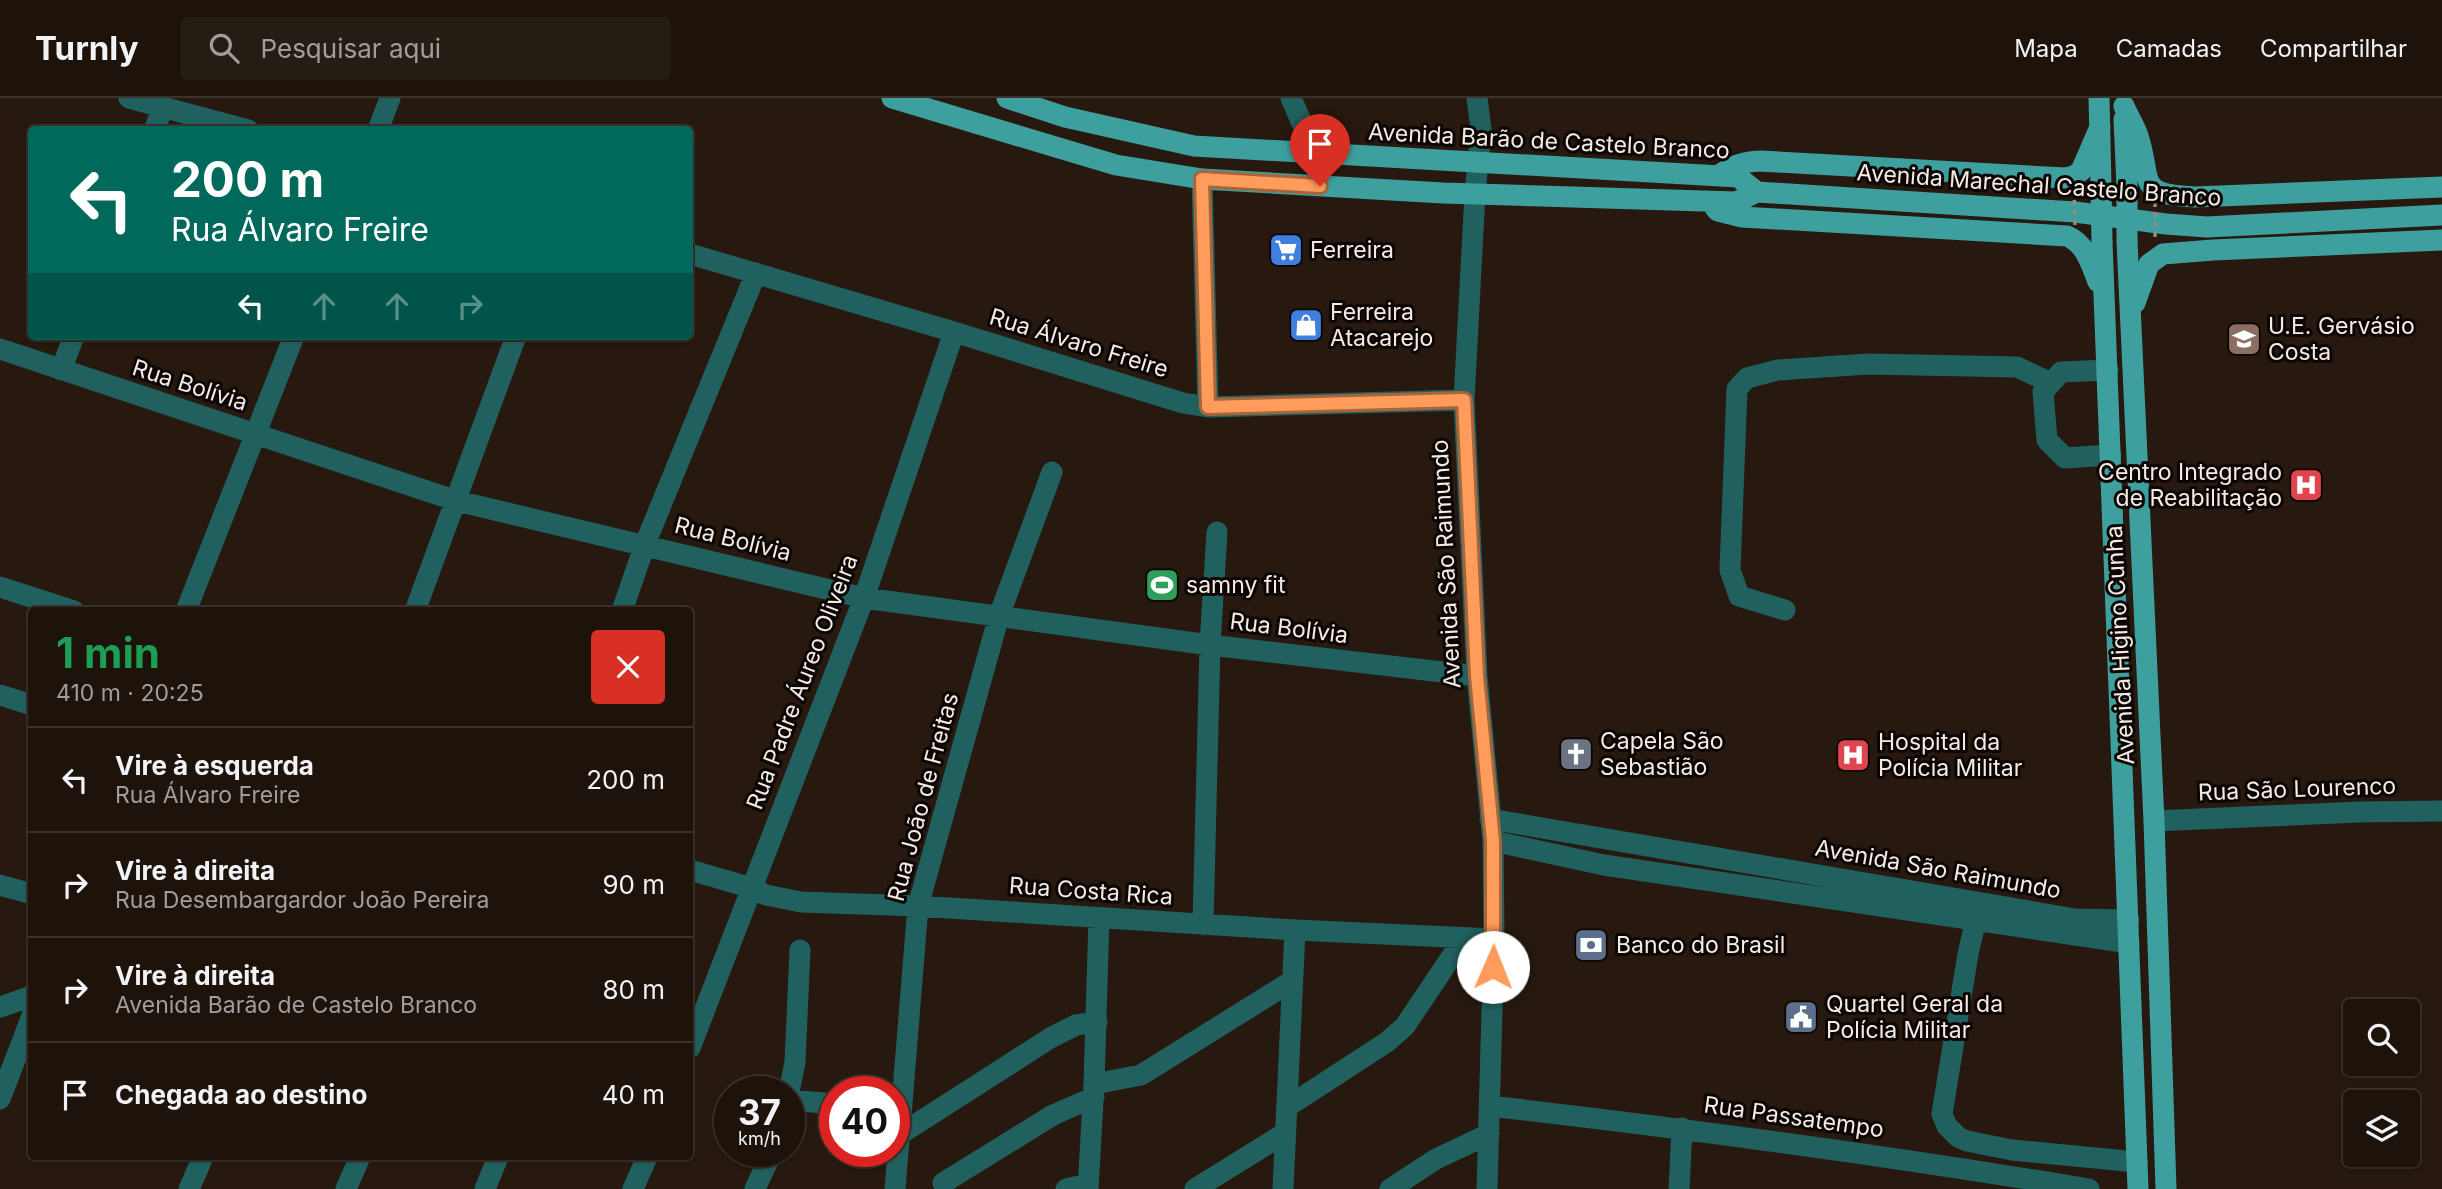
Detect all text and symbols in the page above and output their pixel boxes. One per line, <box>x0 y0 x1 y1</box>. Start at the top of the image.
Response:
search box <box>181 17 671 80</box>
text: Turnly <box>35 28 139 68</box>
icon: search <box>205 29 243 67</box>
text: Pesquisar aqui <box>261 33 441 64</box>
text: Mapa <box>2014 34 2078 63</box>
text: Camadas <box>2116 34 2222 63</box>
text: Compartilhar <box>2260 34 2407 63</box>
pin <box>1290 114 1350 186</box>
street label: Avenida Barão de Castelo Branco <box>1367 118 1731 164</box>
icon: arrive <box>1301 125 1339 163</box>
text: 200 m <box>171 150 324 209</box>
icon: left <box>56 154 147 245</box>
street label: Avenida Marechal Castelo Branco <box>1856 158 2222 212</box>
text: Rua Álvaro Freire <box>171 210 429 249</box>
supermarket icon: Ferreira <box>1267 231 1305 269</box>
place label: Ferreira <box>1310 236 1394 264</box>
icon: left <box>232 287 270 325</box>
icon: ahead <box>305 287 343 325</box>
icon: ahead <box>378 287 416 325</box>
icon: right <box>451 287 489 325</box>
place label: Ferreira Atacarejo <box>1330 298 1433 352</box>
street label: Rua Álvaro Freire <box>986 303 1172 383</box>
shop icon: Ferreira Atacarejo <box>1287 306 1325 344</box>
place label: U.E. Gervásio Costa <box>2268 312 2415 366</box>
school or university icon: U.E. Gervásio Costa <box>2225 320 2263 358</box>
street label: Rua Bolívia <box>129 353 251 417</box>
street label: Avenida São Raimundo <box>1425 439 1467 689</box>
place label: Centro Integrado de Reabilitação <box>2098 458 2282 512</box>
hospital icon: Centro Integrado de Reabilitação <box>2287 466 2325 504</box>
street label: Rua Bolívia <box>672 511 794 567</box>
street label: Avenida Higino Cunha <box>2100 525 2140 765</box>
street label: Rua Padre Áureo Oliveira <box>740 551 864 813</box>
sports icon: samny fit <box>1143 566 1181 604</box>
place label: samny fit <box>1186 571 1286 599</box>
street label: Rua Bolívia <box>1228 607 1350 649</box>
text: 1 min <box>56 627 160 678</box>
button: close <box>591 630 665 704</box>
text: 410 m · 20:25 <box>56 679 204 707</box>
street label: Rua João de Freitas <box>882 690 964 904</box>
place label: Capela São Sebastião <box>1600 727 1724 781</box>
place label: Hospital da Polícia Militar <box>1878 728 2023 782</box>
church icon: Capela São Sebastião <box>1557 735 1595 773</box>
hospital icon: Hospital da Polícia Militar <box>1834 736 1872 774</box>
text: Vire à esquerda <box>115 750 314 781</box>
icon: left <box>56 761 94 799</box>
text: 200 m <box>586 764 665 795</box>
street label: Rua São Lourenco <box>2197 772 2397 806</box>
text: Rua Álvaro Freire <box>115 781 300 809</box>
street label: Avenida São Raimundo <box>1813 834 2063 904</box>
text: Vire à direita <box>115 855 275 886</box>
icon: right <box>56 866 94 904</box>
text: 90 m <box>602 869 665 900</box>
street label: Rua Costa Rica <box>1008 871 1174 911</box>
text: Rua Desembargardor João Pereira <box>115 886 489 914</box>
bank icon: Banco do Brasil <box>1572 926 1610 964</box>
position arrow <box>1456 930 1530 1004</box>
place label: Banco do Brasil <box>1616 931 1785 959</box>
text: Vire à direita <box>115 960 275 991</box>
icon: right <box>56 971 94 1009</box>
text: 80 m <box>602 974 665 1005</box>
place label: Quartel Geral da Polícia Militar <box>1826 990 2003 1044</box>
text: Avenida Barão de Castelo Branco <box>115 991 477 1019</box>
public building icon: Quartel Geral da Polícia Militar <box>1782 998 1820 1036</box>
map controls <box>2343 999 2420 1167</box>
button: search <box>2343 999 2420 1076</box>
icon: arrive <box>56 1076 94 1114</box>
speed limit sign: 40 <box>819 1076 910 1167</box>
text: Chegada ao destino <box>115 1079 367 1110</box>
text: 40 m <box>602 1079 665 1110</box>
button: layers <box>2343 1090 2420 1167</box>
text: 37 <box>738 1091 781 1133</box>
street label: Rua Passatempo <box>1702 1091 1886 1143</box>
text: km/h <box>738 1128 781 1149</box>

